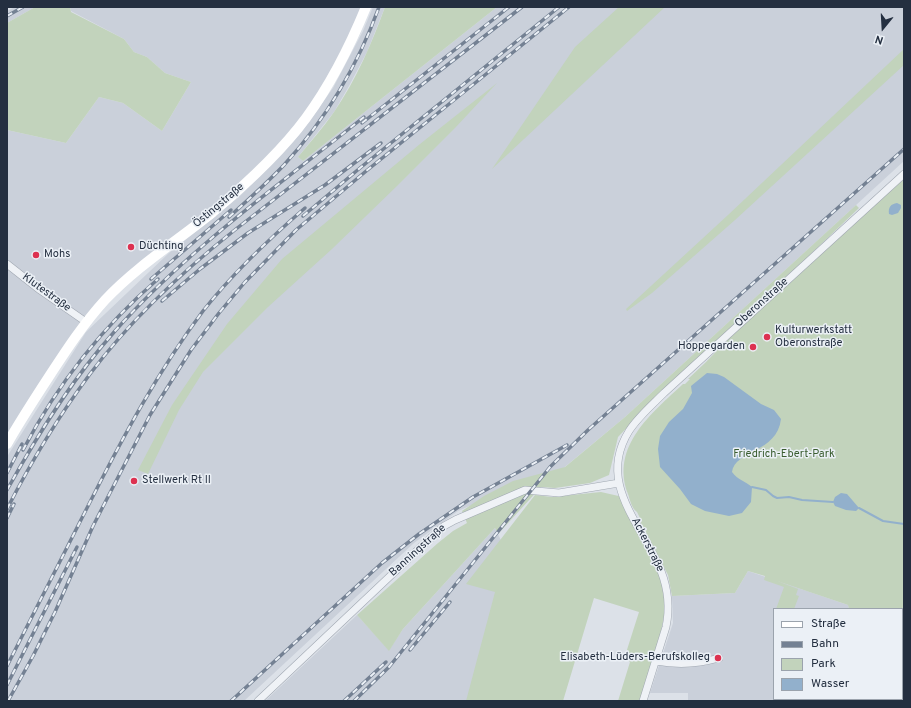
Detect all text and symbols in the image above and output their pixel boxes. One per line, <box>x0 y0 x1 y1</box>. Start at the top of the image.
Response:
north arrow <box>863 8 903 48</box>
text: N <box>873 32 885 47</box>
street label: Östingstraße <box>191 181 247 231</box>
place label: Düchting <box>139 240 184 254</box>
marker: Düchting <box>126 242 136 252</box>
place label: Mohs <box>44 248 70 262</box>
marker: Mohs <box>31 250 41 260</box>
street label: Klutestraße <box>19 271 73 315</box>
street label: Oberonstraße <box>733 276 791 330</box>
place label: Kulturwerkstatt Oberonstraße <box>775 324 852 350</box>
marker: Kulturwerkstatt Oberonstraße <box>762 332 772 342</box>
place label: Hoppegarden <box>678 340 745 354</box>
marker: Hoppegarden <box>748 342 758 352</box>
park label: Friedrich-Ebert-Park <box>733 448 835 462</box>
place label: Stellwerk Rt II <box>142 474 211 488</box>
marker: Stellwerk Rt II <box>129 476 139 486</box>
street label: Ackerstraße <box>628 516 666 574</box>
street label: Banningstraße <box>387 522 449 580</box>
legend <box>773 608 903 700</box>
text: Straße <box>811 616 846 632</box>
text: Bahn <box>811 636 839 652</box>
place label: Elisabeth-Lüders-Berufskolleg <box>560 651 710 665</box>
marker: Elisabeth-Lüders-Berufskolleg <box>713 653 723 663</box>
text: Park <box>811 656 836 672</box>
text: Wasser <box>811 676 849 692</box>

